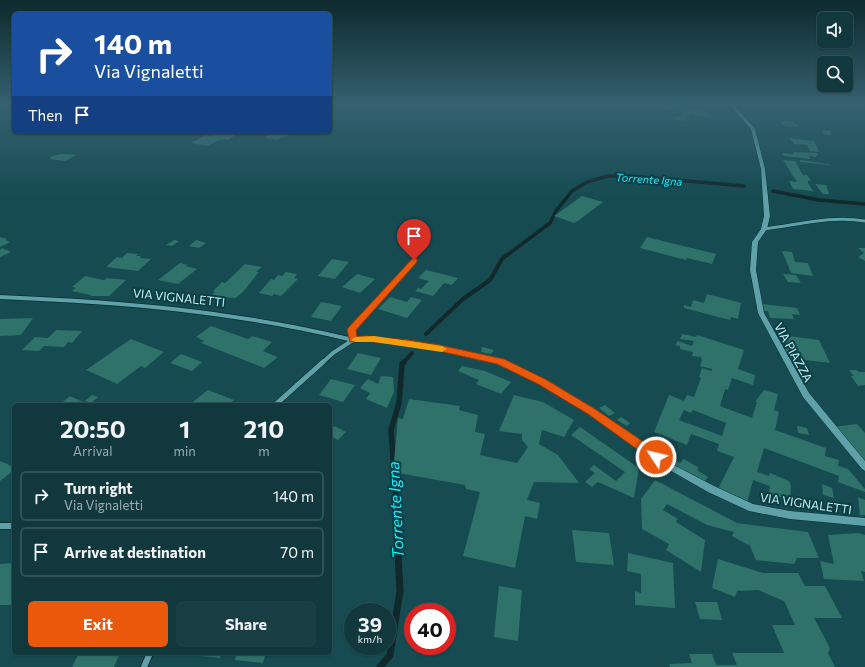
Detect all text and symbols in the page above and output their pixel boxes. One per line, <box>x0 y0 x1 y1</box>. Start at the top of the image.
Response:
map controls <box>817 12 853 92</box>
button: sound <box>817 12 853 48</box>
text: 140 m <box>94 26 172 60</box>
icon: right <box>28 28 80 80</box>
button: search <box>817 56 853 92</box>
text: Via Vignaletti <box>94 60 204 82</box>
icon: arrive <box>71 104 93 126</box>
text: Then <box>28 106 63 124</box>
water label: Torrente Igna <box>615 170 683 188</box>
pin <box>397 219 431 260</box>
icon: arrive <box>403 225 425 247</box>
street label: VIA VIGNALETTI <box>132 285 226 309</box>
street label: VIA PIAZZA <box>772 320 816 384</box>
text: 20:50 <box>60 414 126 443</box>
text: 1 <box>179 414 190 443</box>
text: 210 <box>244 414 284 443</box>
position arrow <box>635 436 677 478</box>
text: Arrival <box>73 443 112 459</box>
text: min <box>174 443 196 459</box>
text: m <box>258 443 270 459</box>
water label: Torrente Igna <box>383 461 407 559</box>
text: Turn right <box>64 479 133 497</box>
icon: right <box>30 485 52 507</box>
text: 140 m <box>273 487 314 505</box>
street label: VIA VIGNALETTI <box>759 490 853 516</box>
text: Via Vignaletti <box>64 497 143 513</box>
icon: arrive <box>30 541 52 563</box>
text: Arrive at destination <box>64 543 206 561</box>
text: 70 m <box>280 543 314 561</box>
button: Exit <box>28 601 168 647</box>
button: Share <box>176 601 316 647</box>
speed limit sign: 40 <box>404 603 456 655</box>
text: 39 <box>358 612 382 636</box>
text: km/h <box>358 633 382 645</box>

